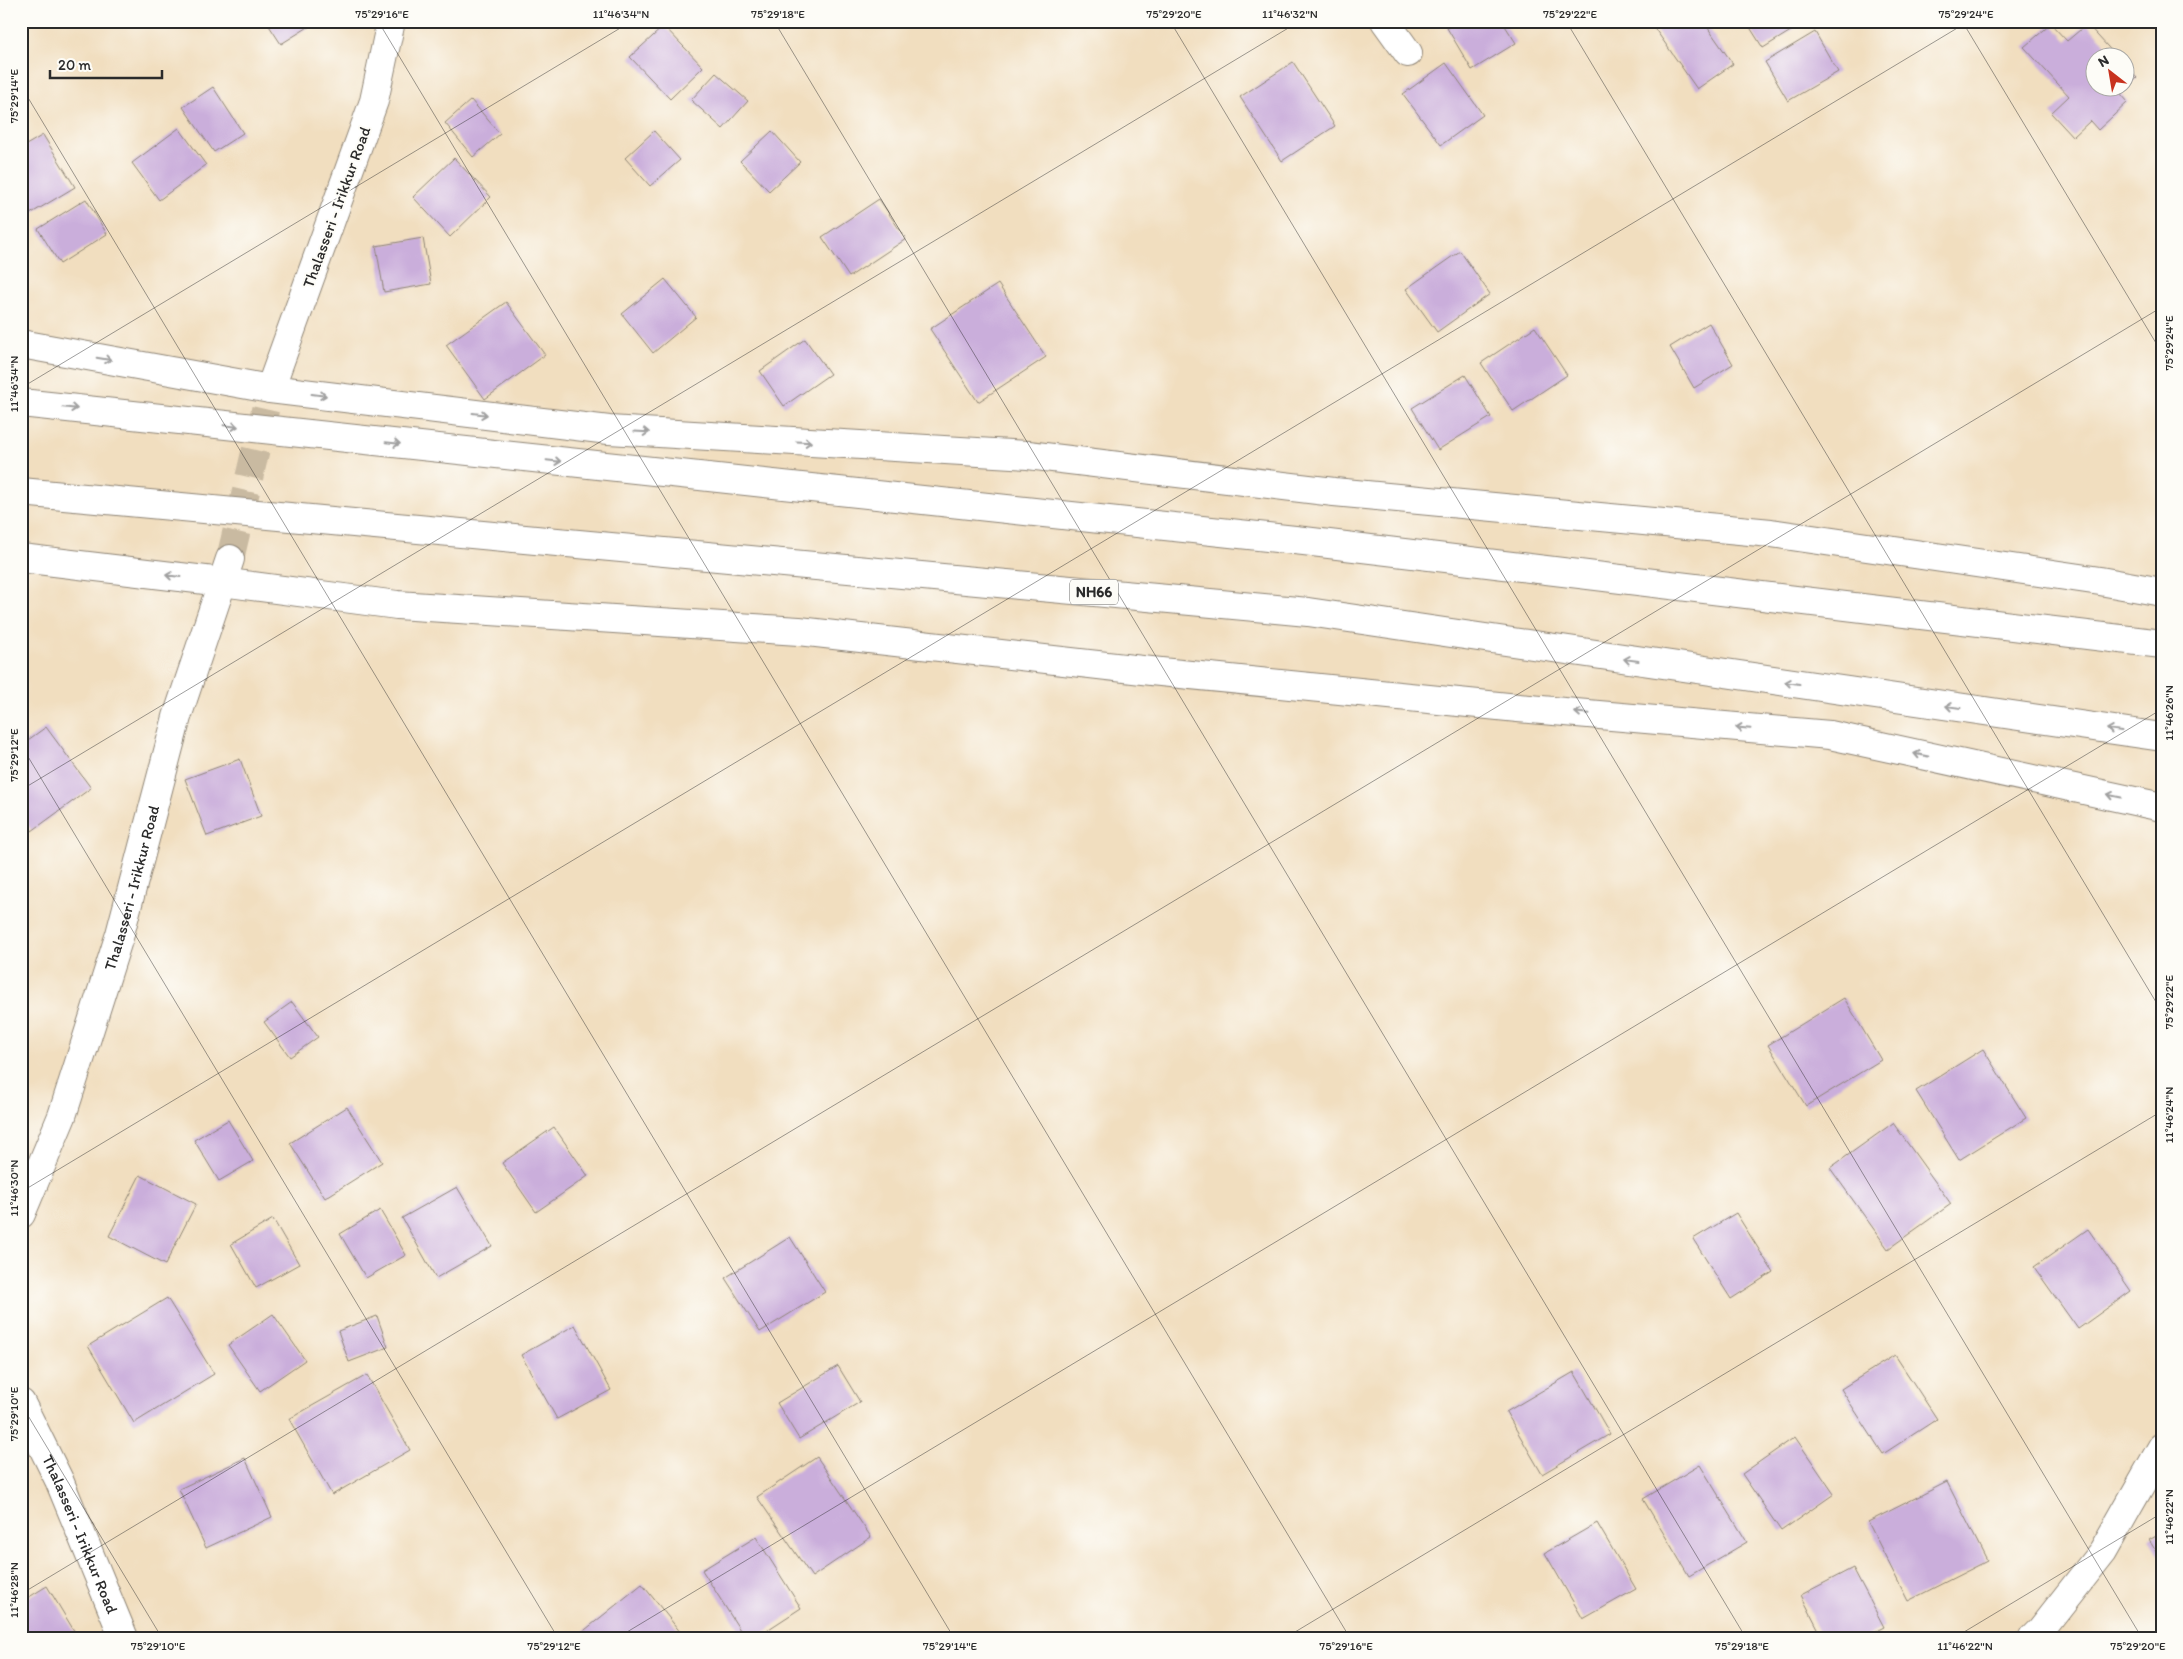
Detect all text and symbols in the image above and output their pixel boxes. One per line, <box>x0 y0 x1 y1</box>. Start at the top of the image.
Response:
text: 75°29'16"E <box>355 7 409 21</box>
text: 11°46'34"N <box>593 7 649 21</box>
text: 75°29'18"E <box>751 7 805 21</box>
text: 75°29'20"E <box>1146 7 1202 21</box>
text: 11°46'32"N <box>1262 7 1318 21</box>
text: 75°29'22"E <box>1543 7 1597 21</box>
text: 75°29'24"E <box>1938 7 1994 21</box>
scale bar <box>50 48 162 80</box>
north arrow <box>2086 48 2136 98</box>
text: N <box>2095 52 2112 71</box>
text: 20 m <box>58 56 92 74</box>
text: 75°29'14"E <box>7 68 21 123</box>
street label: Thalasseri - Irikkur Road <box>298 124 375 290</box>
text: 75°29'24"E <box>2162 315 2176 371</box>
one-way arrow <box>95 354 111 364</box>
text: 11°46'34"N <box>7 356 21 412</box>
one-way arrow <box>311 390 327 400</box>
one-way arrow <box>61 404 77 413</box>
one-way arrow <box>472 409 488 419</box>
one-way arrow <box>223 421 239 431</box>
one-way arrow <box>633 427 649 436</box>
one-way arrow <box>796 437 812 446</box>
one-way arrow <box>385 438 401 448</box>
one-way arrow <box>546 456 562 466</box>
one-way arrow <box>166 571 182 581</box>
road number: NH66 <box>1070 580 1118 604</box>
one-way arrow <box>1624 654 1640 664</box>
one-way arrow <box>1784 678 1800 688</box>
text: 11°46'26"N <box>2162 685 2176 741</box>
one-way arrow <box>1945 701 1961 711</box>
one-way arrow <box>1574 708 1590 718</box>
one-way arrow <box>1736 723 1752 732</box>
one-way arrow <box>2106 725 2122 735</box>
text: 75°29'12"E <box>7 728 21 782</box>
one-way arrow <box>1913 750 1929 759</box>
one-way arrow <box>2107 791 2123 801</box>
street label: Thalasseri - Irikkur Road <box>100 803 163 973</box>
text: 75°29'22"E <box>2162 975 2176 1029</box>
text: 11°46'24"N <box>2162 1087 2176 1143</box>
text: 11°46'30"N <box>7 1160 21 1216</box>
text: 75°29'10"E <box>7 1386 21 1441</box>
street label: Thalasseri - Irikkur Road <box>38 1452 122 1617</box>
text: 11°46'22"N <box>2162 1489 2176 1545</box>
text: 11°46'28"N <box>7 1562 21 1618</box>
text: 75°29'10"E <box>131 1639 186 1653</box>
text: 75°29'12"E <box>527 1639 581 1653</box>
text: 75°29'14"E <box>923 1639 978 1653</box>
text: 75°29'16"E <box>1319 1639 1373 1653</box>
text: 75°29'18"E <box>1715 1639 1769 1653</box>
text: 11°46'22"N <box>1937 1639 1993 1653</box>
text: 75°29'20"E <box>2110 1639 2166 1653</box>

